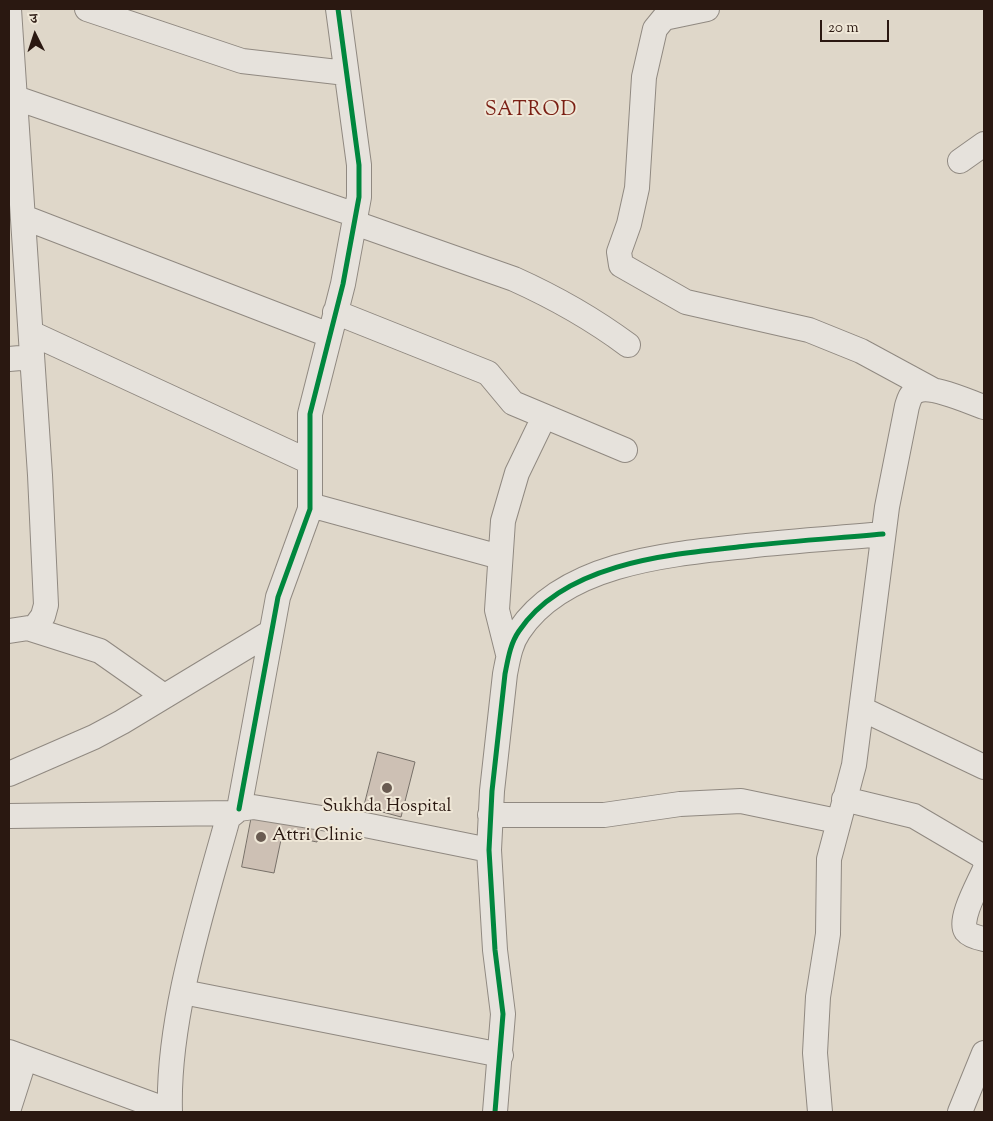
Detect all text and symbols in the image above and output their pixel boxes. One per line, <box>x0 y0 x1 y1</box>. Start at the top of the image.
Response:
north arrow <box>10 10 60 60</box>
text: उ <box>30 10 38 30</box>
scale bar <box>823 10 892 42</box>
text: 20 m <box>828 18 859 39</box>
district label: SATROD <box>484 100 578 124</box>
marker: Sukhda Hospital <box>380 781 394 795</box>
place label: Sukhda Hospital <box>322 797 452 819</box>
place label: Attri Clinic <box>272 826 363 848</box>
marker: Attri Clinic <box>254 830 268 844</box>

